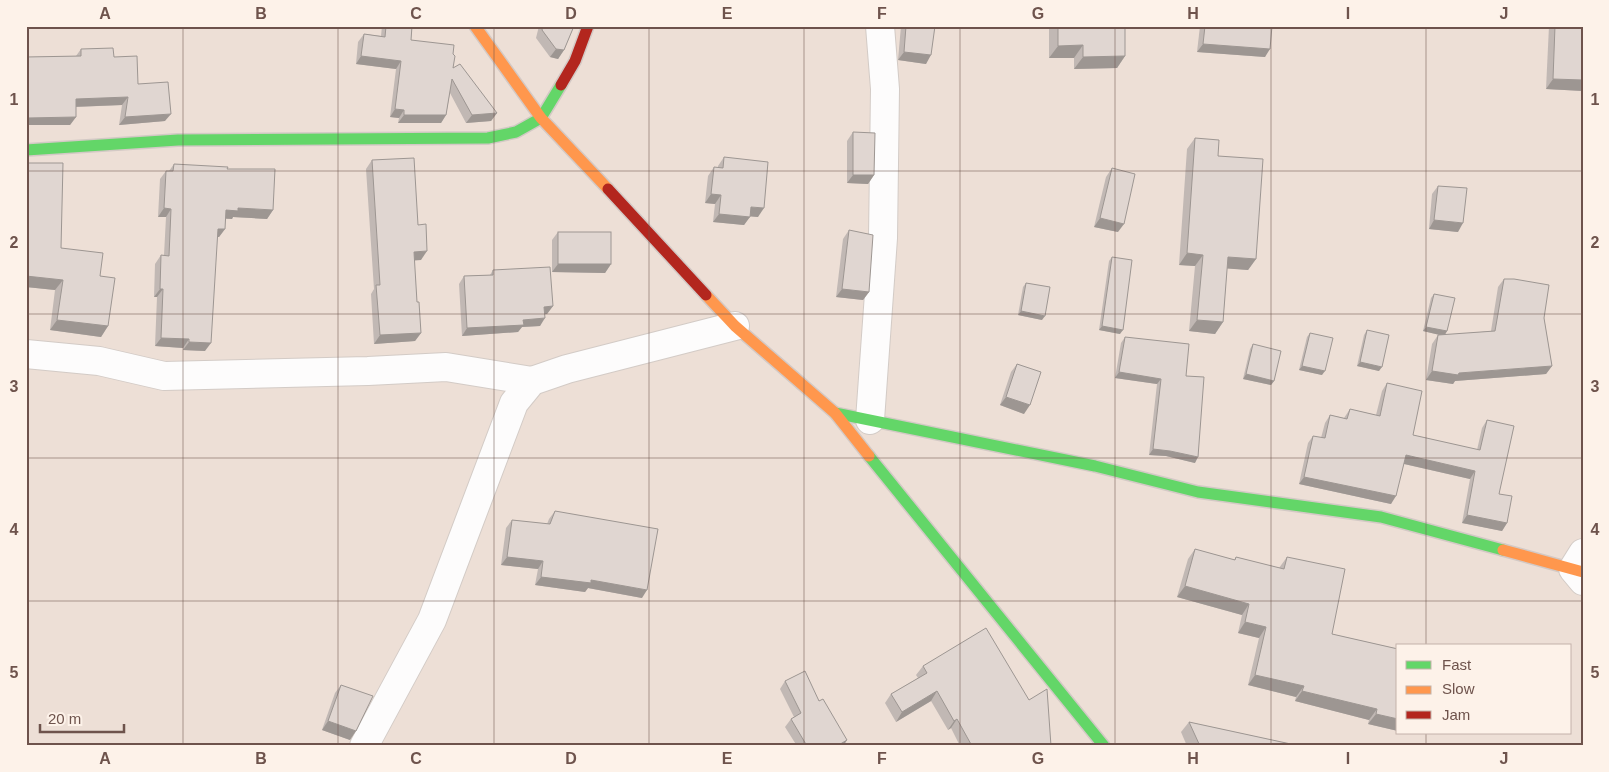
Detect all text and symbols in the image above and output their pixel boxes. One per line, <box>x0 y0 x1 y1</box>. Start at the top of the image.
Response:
text: A <box>99 5 111 22</box>
text: B <box>255 5 267 22</box>
text: C <box>410 5 422 22</box>
text: D <box>565 5 577 22</box>
text: E <box>722 5 733 22</box>
text: F <box>877 5 887 22</box>
text: G <box>1032 5 1044 22</box>
text: H <box>1187 5 1199 22</box>
text: I <box>1346 5 1350 22</box>
text: J <box>1500 5 1508 22</box>
text: 1 <box>10 91 19 108</box>
text: 1 <box>1591 91 1600 108</box>
text: 2 <box>10 234 19 251</box>
text: 2 <box>1591 234 1600 251</box>
text: 3 <box>10 378 19 395</box>
text: 3 <box>1591 378 1600 395</box>
text: 4 <box>10 521 19 538</box>
text: 4 <box>1591 521 1600 538</box>
legend <box>1396 644 1572 734</box>
text: Fast <box>1442 656 1472 673</box>
text: 5 <box>10 664 19 681</box>
text: 5 <box>1591 664 1600 681</box>
text: Slow <box>1442 680 1475 697</box>
scale bar <box>40 702 124 734</box>
text: Jam <box>1442 706 1470 723</box>
text: 20 m <box>48 710 81 727</box>
text: A <box>99 750 111 767</box>
text: B <box>255 750 267 767</box>
text: C <box>410 750 422 767</box>
text: D <box>565 750 577 767</box>
text: E <box>722 750 733 767</box>
text: F <box>877 750 887 767</box>
text: G <box>1032 750 1044 767</box>
text: H <box>1187 750 1199 767</box>
text: I <box>1346 750 1350 767</box>
text: J <box>1500 750 1508 767</box>

